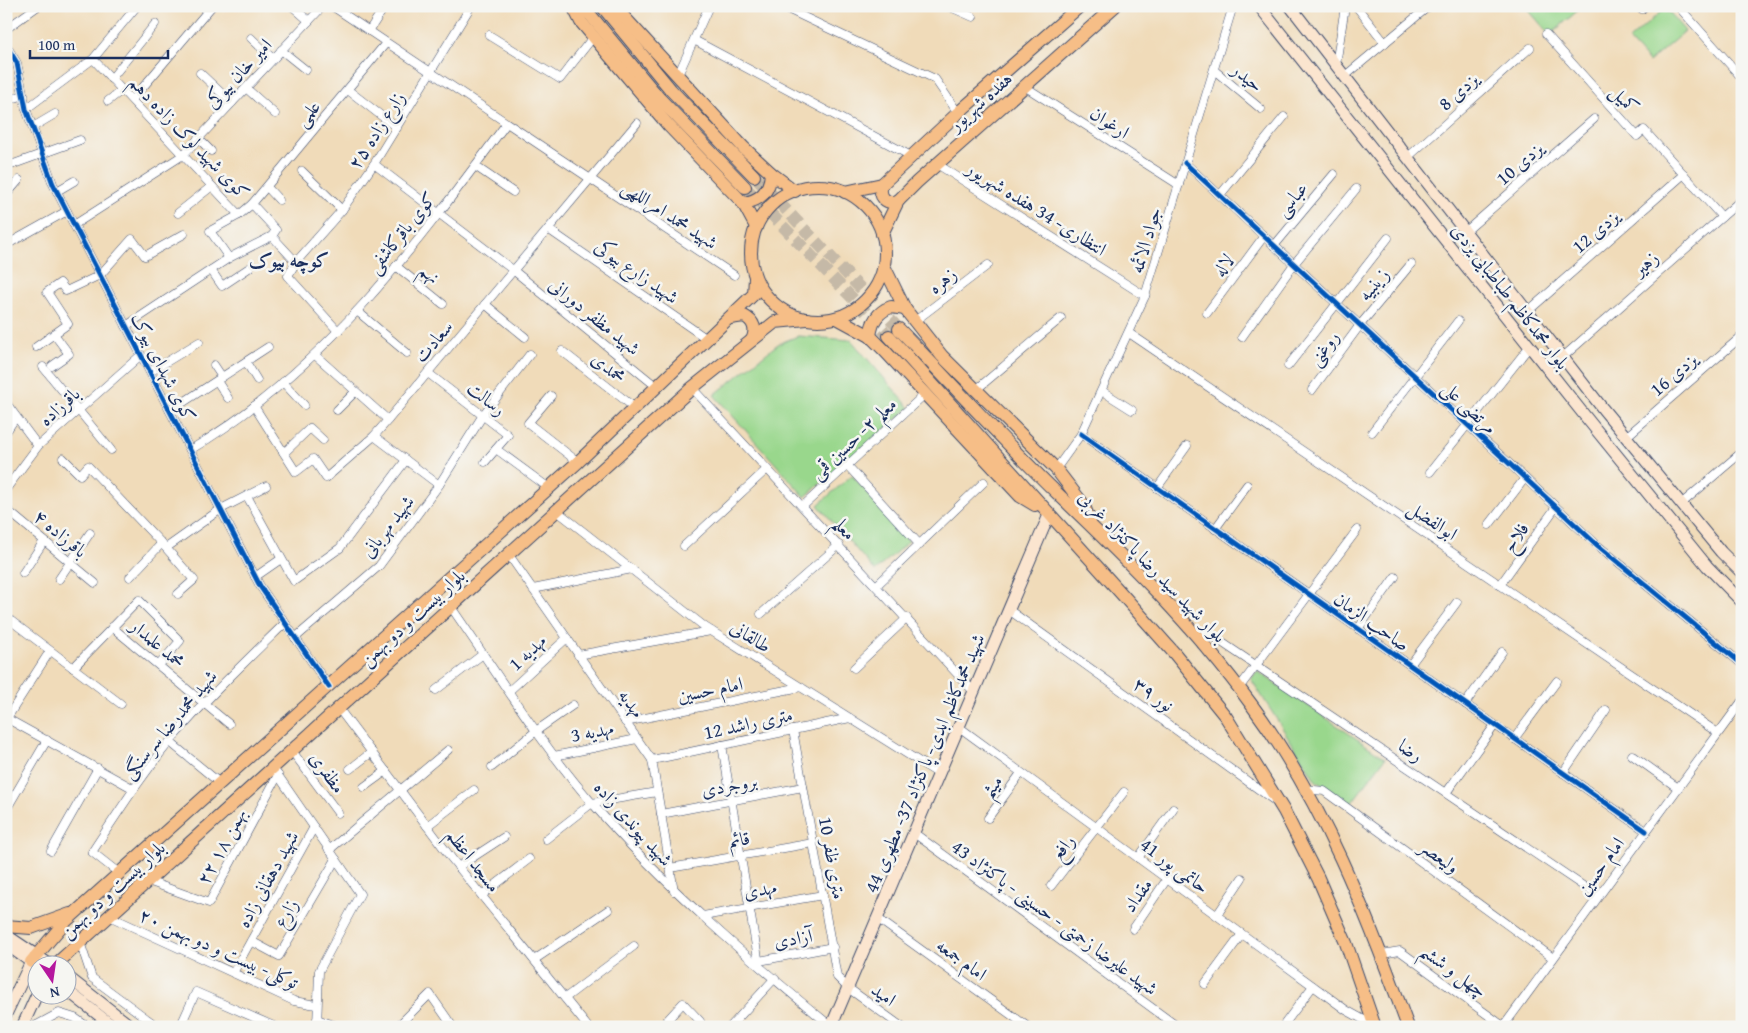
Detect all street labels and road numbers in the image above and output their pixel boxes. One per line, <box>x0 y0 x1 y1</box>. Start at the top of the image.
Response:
street label: امیر خان بیوکی <box>198 32 278 114</box>
street label: حیدر <box>1225 54 1270 98</box>
street label: یزدی 8 <box>1432 64 1485 117</box>
street label: هفده شهریور <box>940 65 1018 139</box>
street label: کوی شهید لوک زاده دهم <box>120 68 257 209</box>
street label: کمیل <box>1604 78 1646 120</box>
street label: زارع زاده ۲۵ <box>340 86 413 175</box>
street label: علمی <box>287 93 327 133</box>
street label: ارغوان <box>1085 99 1135 145</box>
street label: یزدی 10 <box>1489 133 1550 191</box>
street label: انتظاری- 34 هفده شهریور <box>960 153 1112 262</box>
street label: شهید محمد امراللهی <box>616 172 724 256</box>
street label: عباسی <box>1268 175 1314 223</box>
street label: کوی باقرکاشفی <box>359 185 443 279</box>
street label: یزدی 12 <box>1565 201 1626 259</box>
street label: جواد الائمه <box>1122 204 1168 276</box>
street label: بلوار محمدکاظم طباطبایی یزدی <box>1441 217 1577 378</box>
street label: شهید زارع بیوکی <box>588 232 685 312</box>
street label: زهیر <box>1624 244 1664 284</box>
street label: لاله <box>1205 248 1241 282</box>
street label: نهم <box>410 256 447 294</box>
street label: زهره <box>922 260 962 300</box>
street label: زینبیه <box>1351 261 1395 307</box>
street label: شهید مظفر دورانی <box>543 270 647 362</box>
street label: کوی شهدای بیوک <box>124 307 204 427</box>
street label: سعادت <box>407 314 459 368</box>
street label: روغنی <box>1300 324 1346 372</box>
street label: محمدی <box>586 344 633 390</box>
street label: یزدی 16 <box>1643 344 1704 402</box>
street label: رسالت <box>462 374 512 422</box>
street label: مرتضی علی <box>1435 374 1504 441</box>
street label: باقرزاده <box>32 380 86 432</box>
street label: معلم ۲- حسین قمی <box>803 390 907 490</box>
street label: بلوار شهید سید رضا پاکنژاد غربی <box>1072 483 1234 649</box>
street label: شهید مهربانی <box>353 489 421 563</box>
street label: ابوالفضل <box>1402 493 1464 547</box>
street label: باقرزاده ۴ <box>28 502 94 564</box>
street label: معلم <box>822 510 863 550</box>
street label: فلاح <box>1495 516 1539 560</box>
street label: بلوار بیست و دو بهمن <box>353 562 471 672</box>
street label: صاحب الزمان <box>1328 584 1416 658</box>
street label: محمد علمدار <box>123 610 192 674</box>
street label: طالقانی <box>725 612 777 660</box>
street label: مهدیه 1 <box>502 627 552 677</box>
street label: شهید محمدکاظم ابدی- پاکنژاد 37- مطهری 44 <box>857 629 996 899</box>
street label: شهید محمدرضا سرسنگی <box>115 663 223 785</box>
street label: امام حسین <box>675 669 746 712</box>
street label: نور ۳۹ <box>1128 670 1180 718</box>
street label: مهدیه <box>612 683 652 723</box>
street label: 12 متری راشد <box>701 700 795 746</box>
street label: مهدیه 3 <box>568 713 616 749</box>
street label: رضا <box>1393 731 1429 769</box>
street label: مظفری <box>303 745 353 799</box>
street label: بروجردی <box>699 766 760 804</box>
street label: میثم <box>973 769 1014 807</box>
street label: شهید پیوندی زاده <box>588 774 680 872</box>
street label: ۲۲ بهمن ۱۸ <box>189 803 253 889</box>
street label: 10 متری ظفر <box>812 814 854 902</box>
street label: مسجد اعظم <box>436 822 508 901</box>
street label: قائم <box>726 823 752 858</box>
street label: شهید دهقانی زاده <box>229 825 305 933</box>
street label: رافع <box>1043 828 1084 869</box>
street label: حاتمی پور 41 <box>1135 830 1215 900</box>
street label: ولیعصر <box>1413 831 1466 880</box>
street label: امام حسین <box>1569 831 1633 903</box>
street label: شهید علیرضا زحمتی - حسینی - پاکنژاد 43 <box>946 832 1164 1002</box>
street label: بلوار بیست و دو بهمن <box>53 834 171 944</box>
street label: مهدی <box>741 872 779 906</box>
street label: مقداد <box>1115 872 1159 918</box>
street label: زارع <box>265 893 306 934</box>
street label: توکلی- بیست و دو بهمن ۲۰ <box>134 900 303 997</box>
street label: آزادی <box>771 921 816 955</box>
street label: امام جمعه <box>929 931 993 989</box>
street label: چهل و ششم <box>1411 936 1493 1009</box>
street label: امید <box>866 975 902 1013</box>

